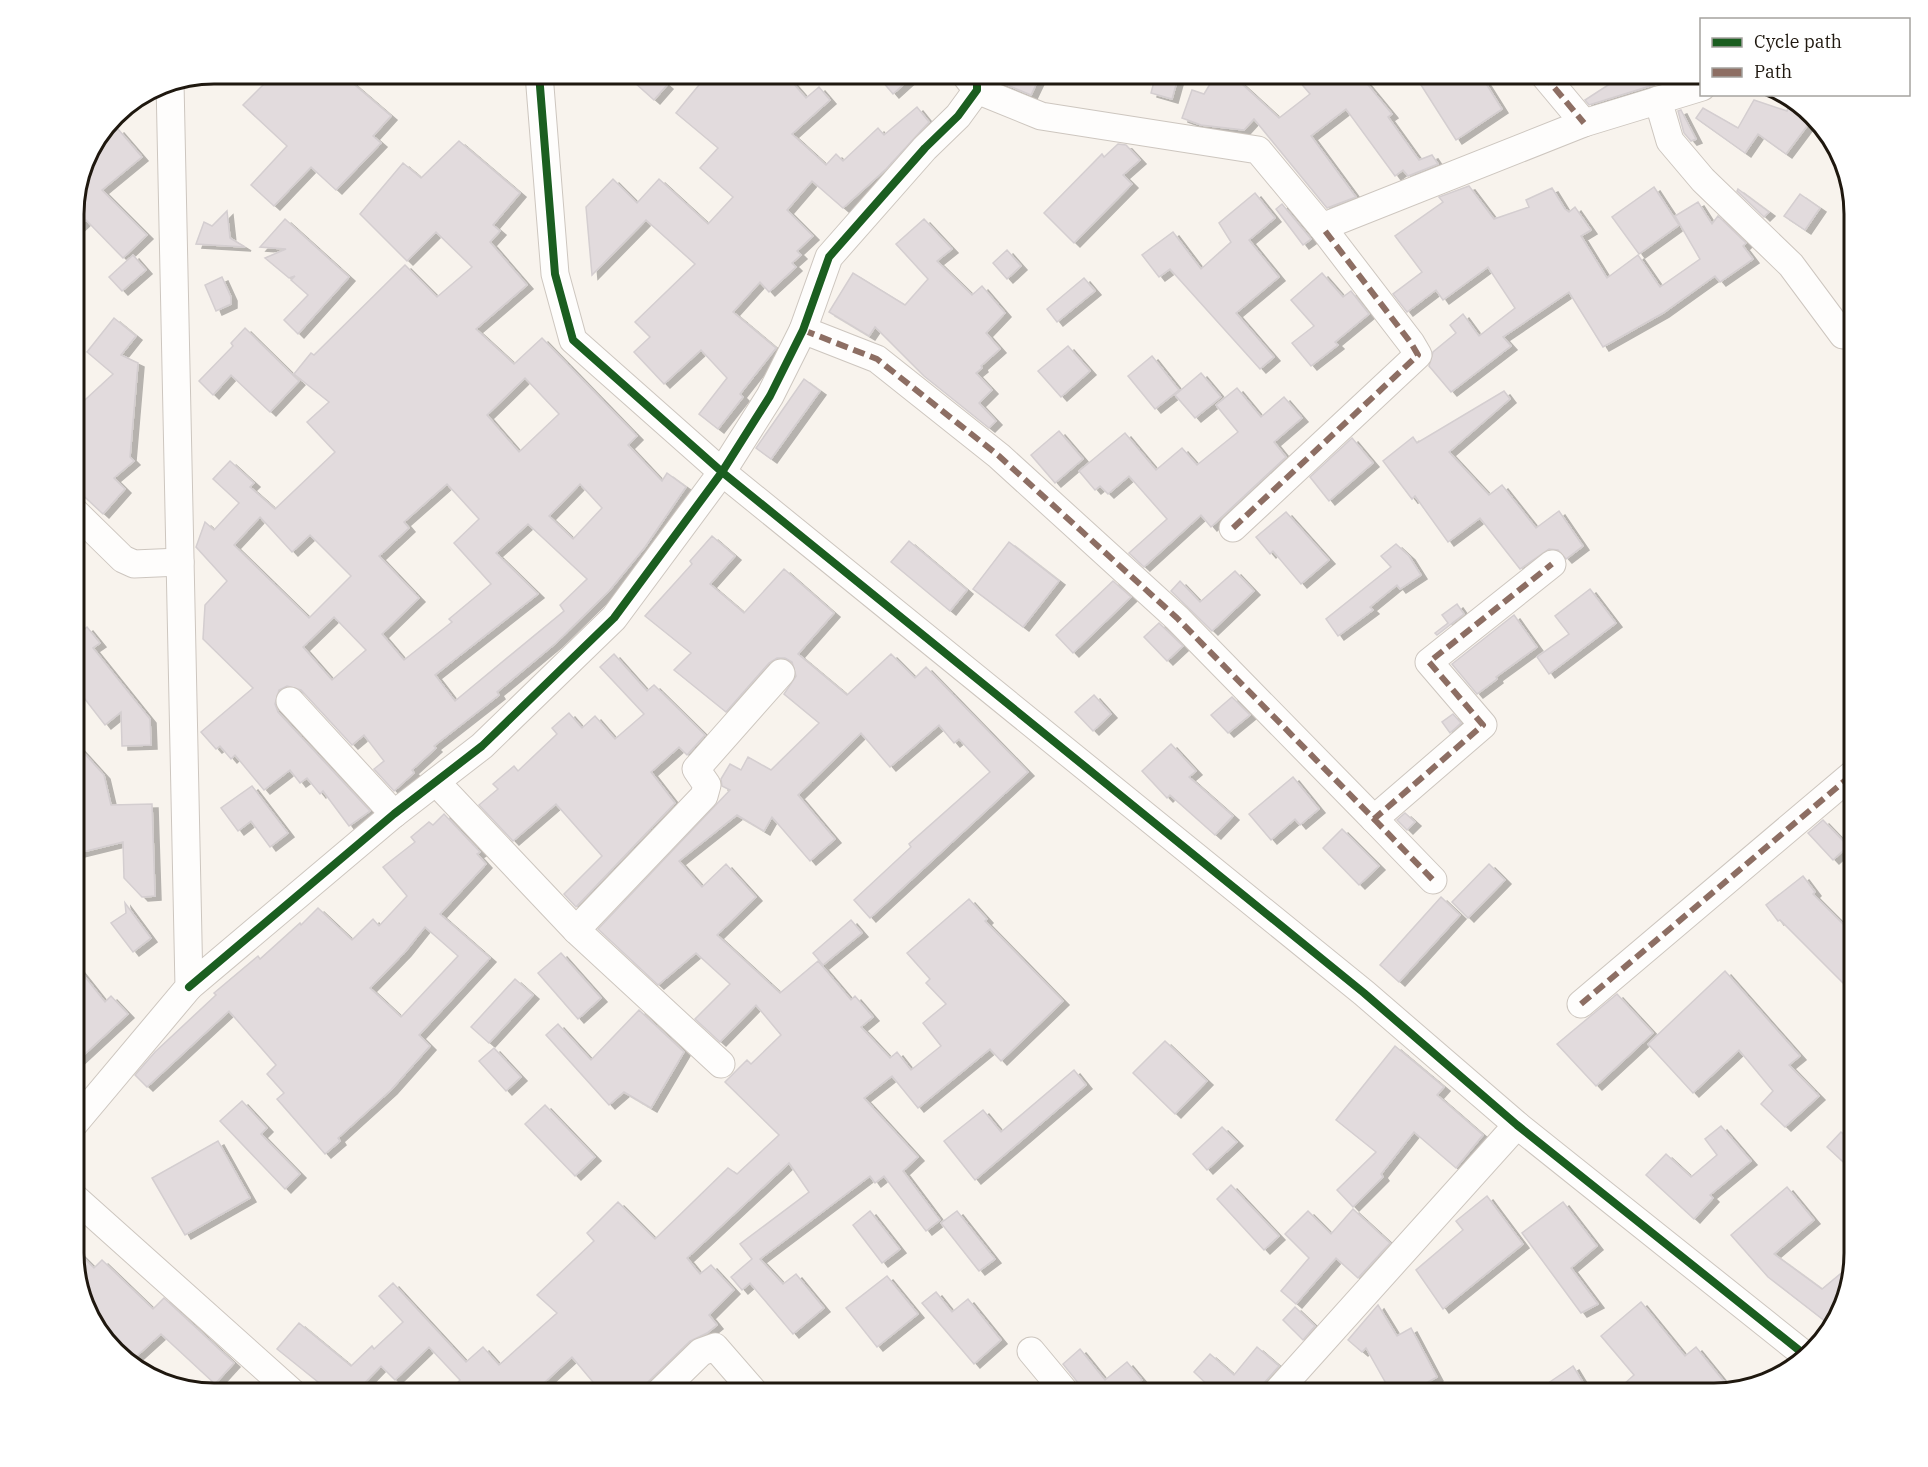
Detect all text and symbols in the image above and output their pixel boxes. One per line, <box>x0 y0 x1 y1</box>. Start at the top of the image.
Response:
legend <box>1700 18 1910 96</box>
text: Cycle path <box>1754 30 1842 53</box>
text: Path <box>1754 60 1792 83</box>

